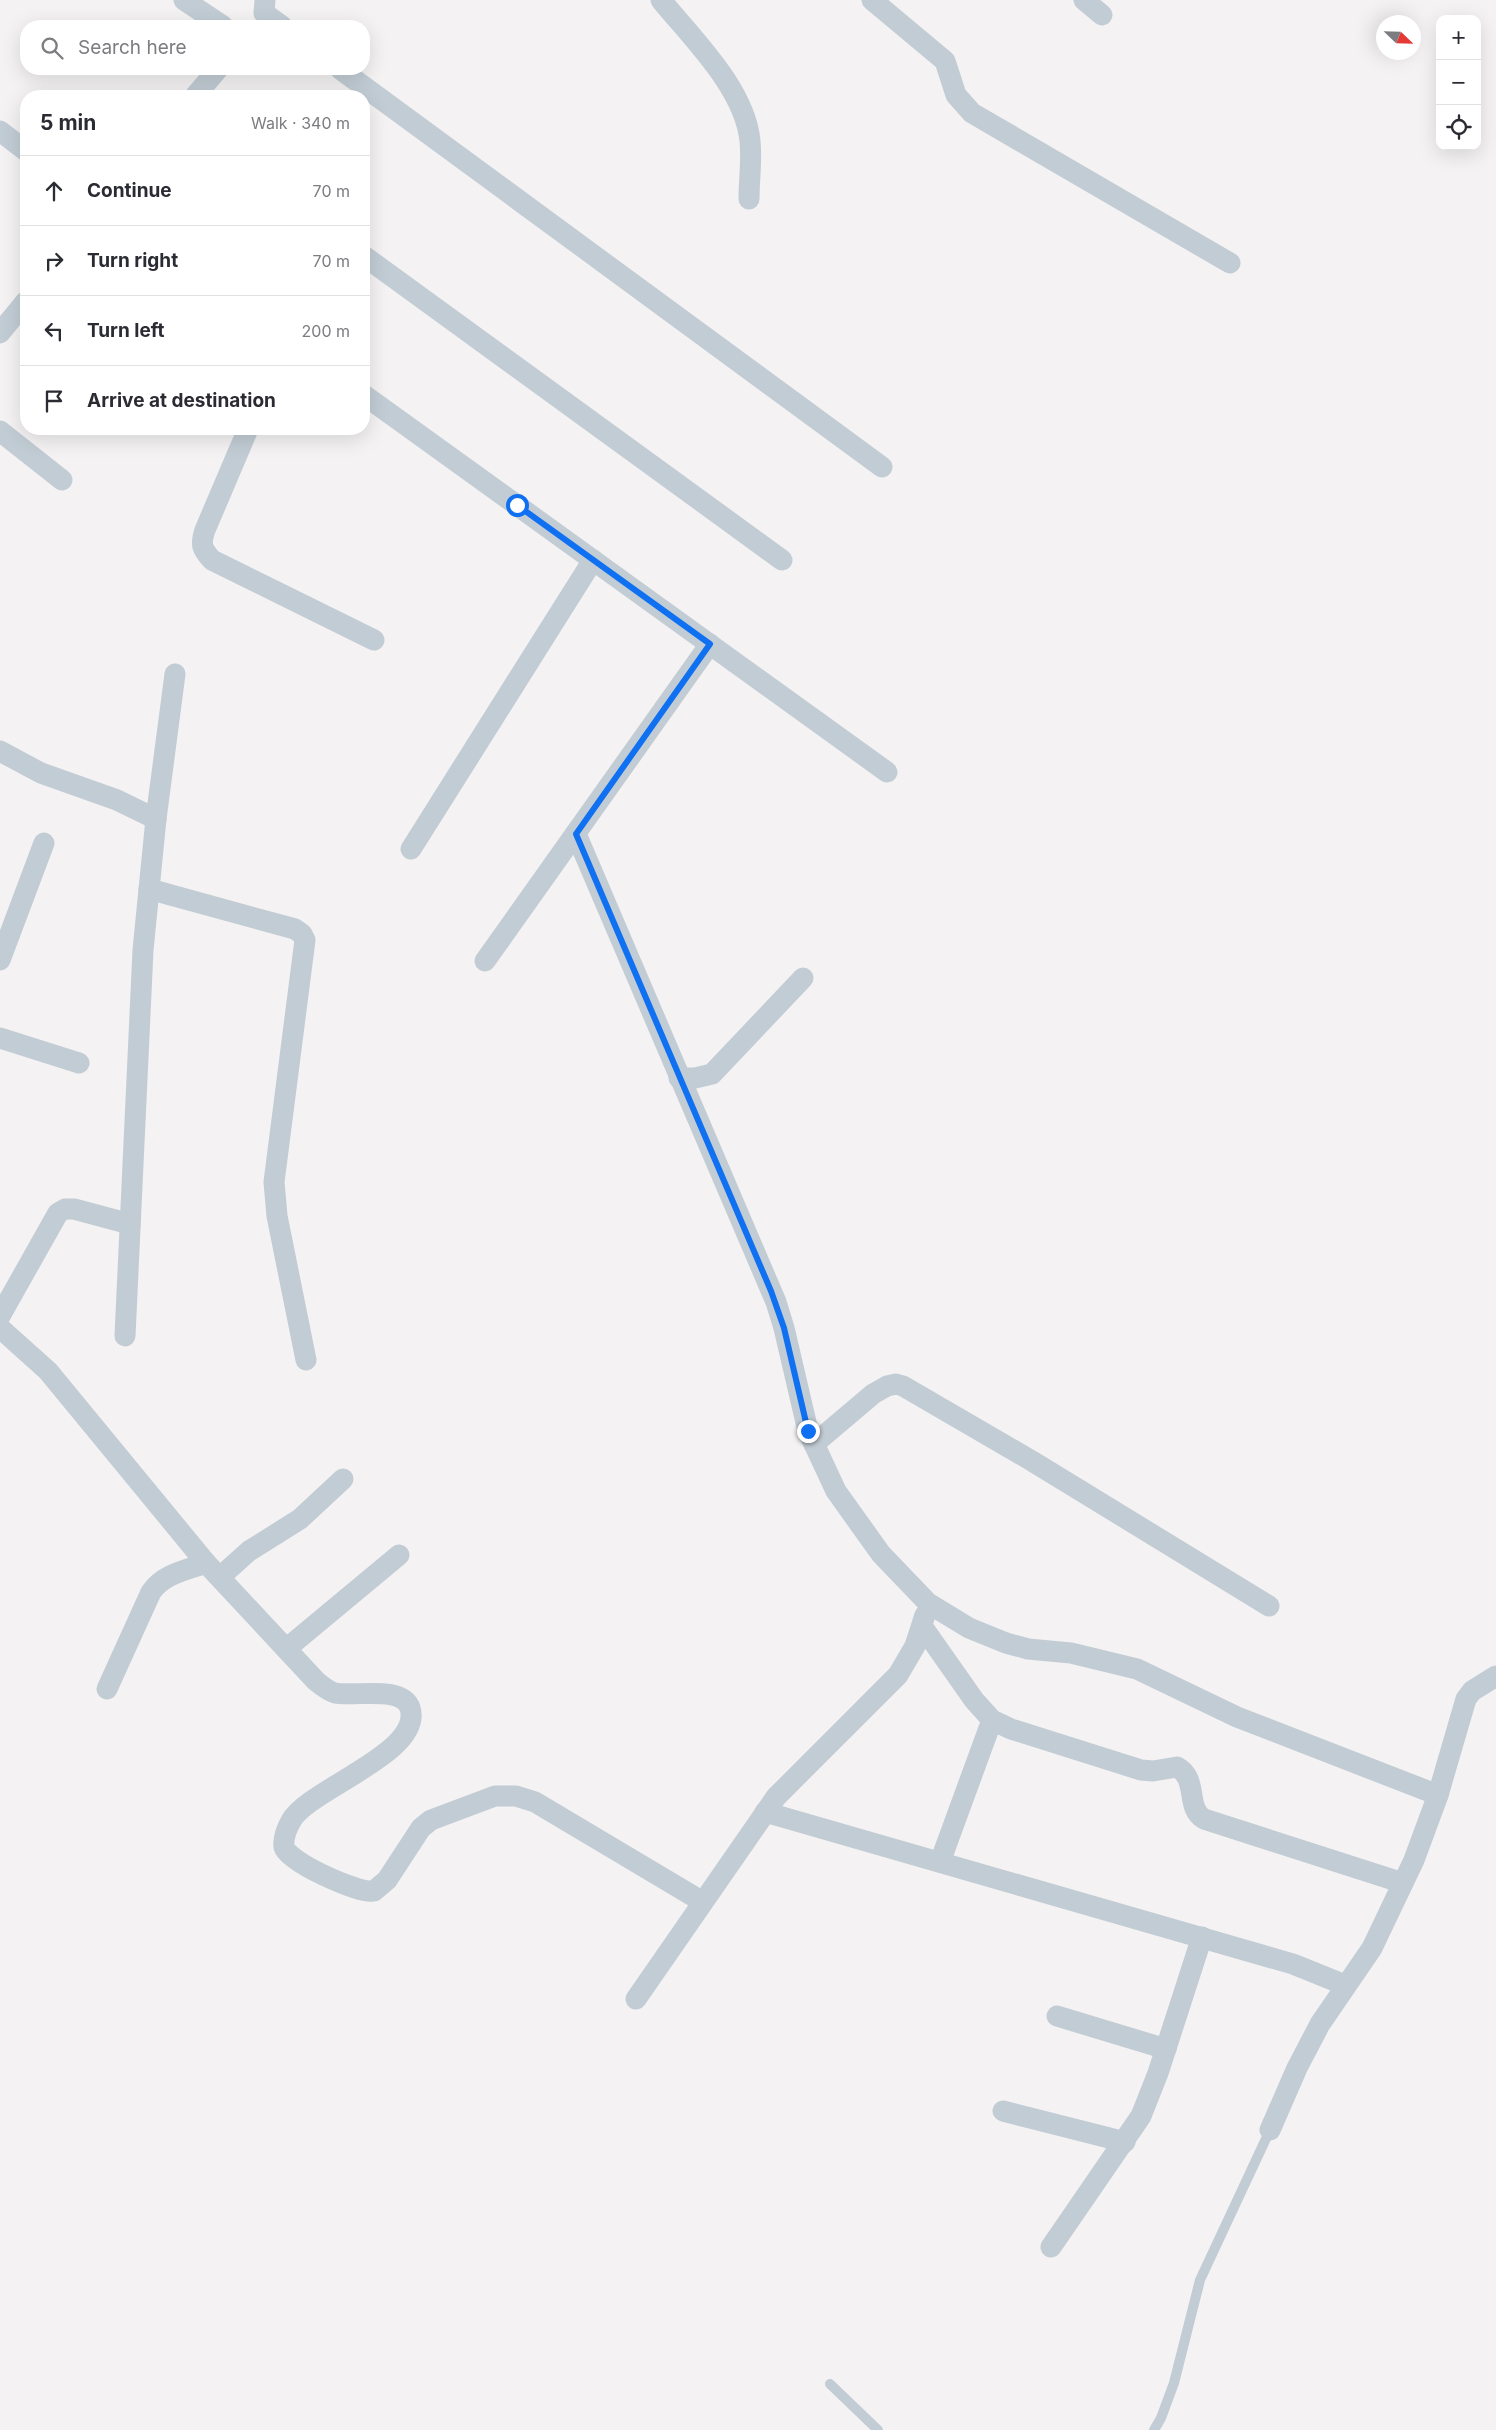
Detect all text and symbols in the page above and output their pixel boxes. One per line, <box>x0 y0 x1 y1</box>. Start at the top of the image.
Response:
north arrow <box>1376 15 1421 60</box>
map controls <box>1436 15 1481 150</box>
button: + <box>1436 15 1481 60</box>
search box <box>20 20 370 75</box>
icon: search <box>38 34 66 62</box>
text: Search here <box>78 36 187 59</box>
button: − <box>1436 60 1481 105</box>
button: locate <box>1436 105 1481 150</box>
text: 5 min <box>40 110 96 135</box>
text: Walk · 340 m <box>251 113 350 133</box>
icon: ahead <box>40 177 68 205</box>
text: Continue <box>87 179 172 202</box>
text: 70 m <box>313 181 350 201</box>
icon: right <box>40 247 68 275</box>
text: Turn right <box>87 249 178 272</box>
text: 70 m <box>313 251 350 271</box>
icon: left <box>40 317 68 345</box>
text: Turn left <box>87 319 165 342</box>
text: 200 m <box>302 321 350 341</box>
icon: arrive <box>40 387 68 415</box>
text: Arrive at destination <box>87 389 276 412</box>
route start <box>506 494 529 517</box>
route end <box>797 1420 820 1443</box>

